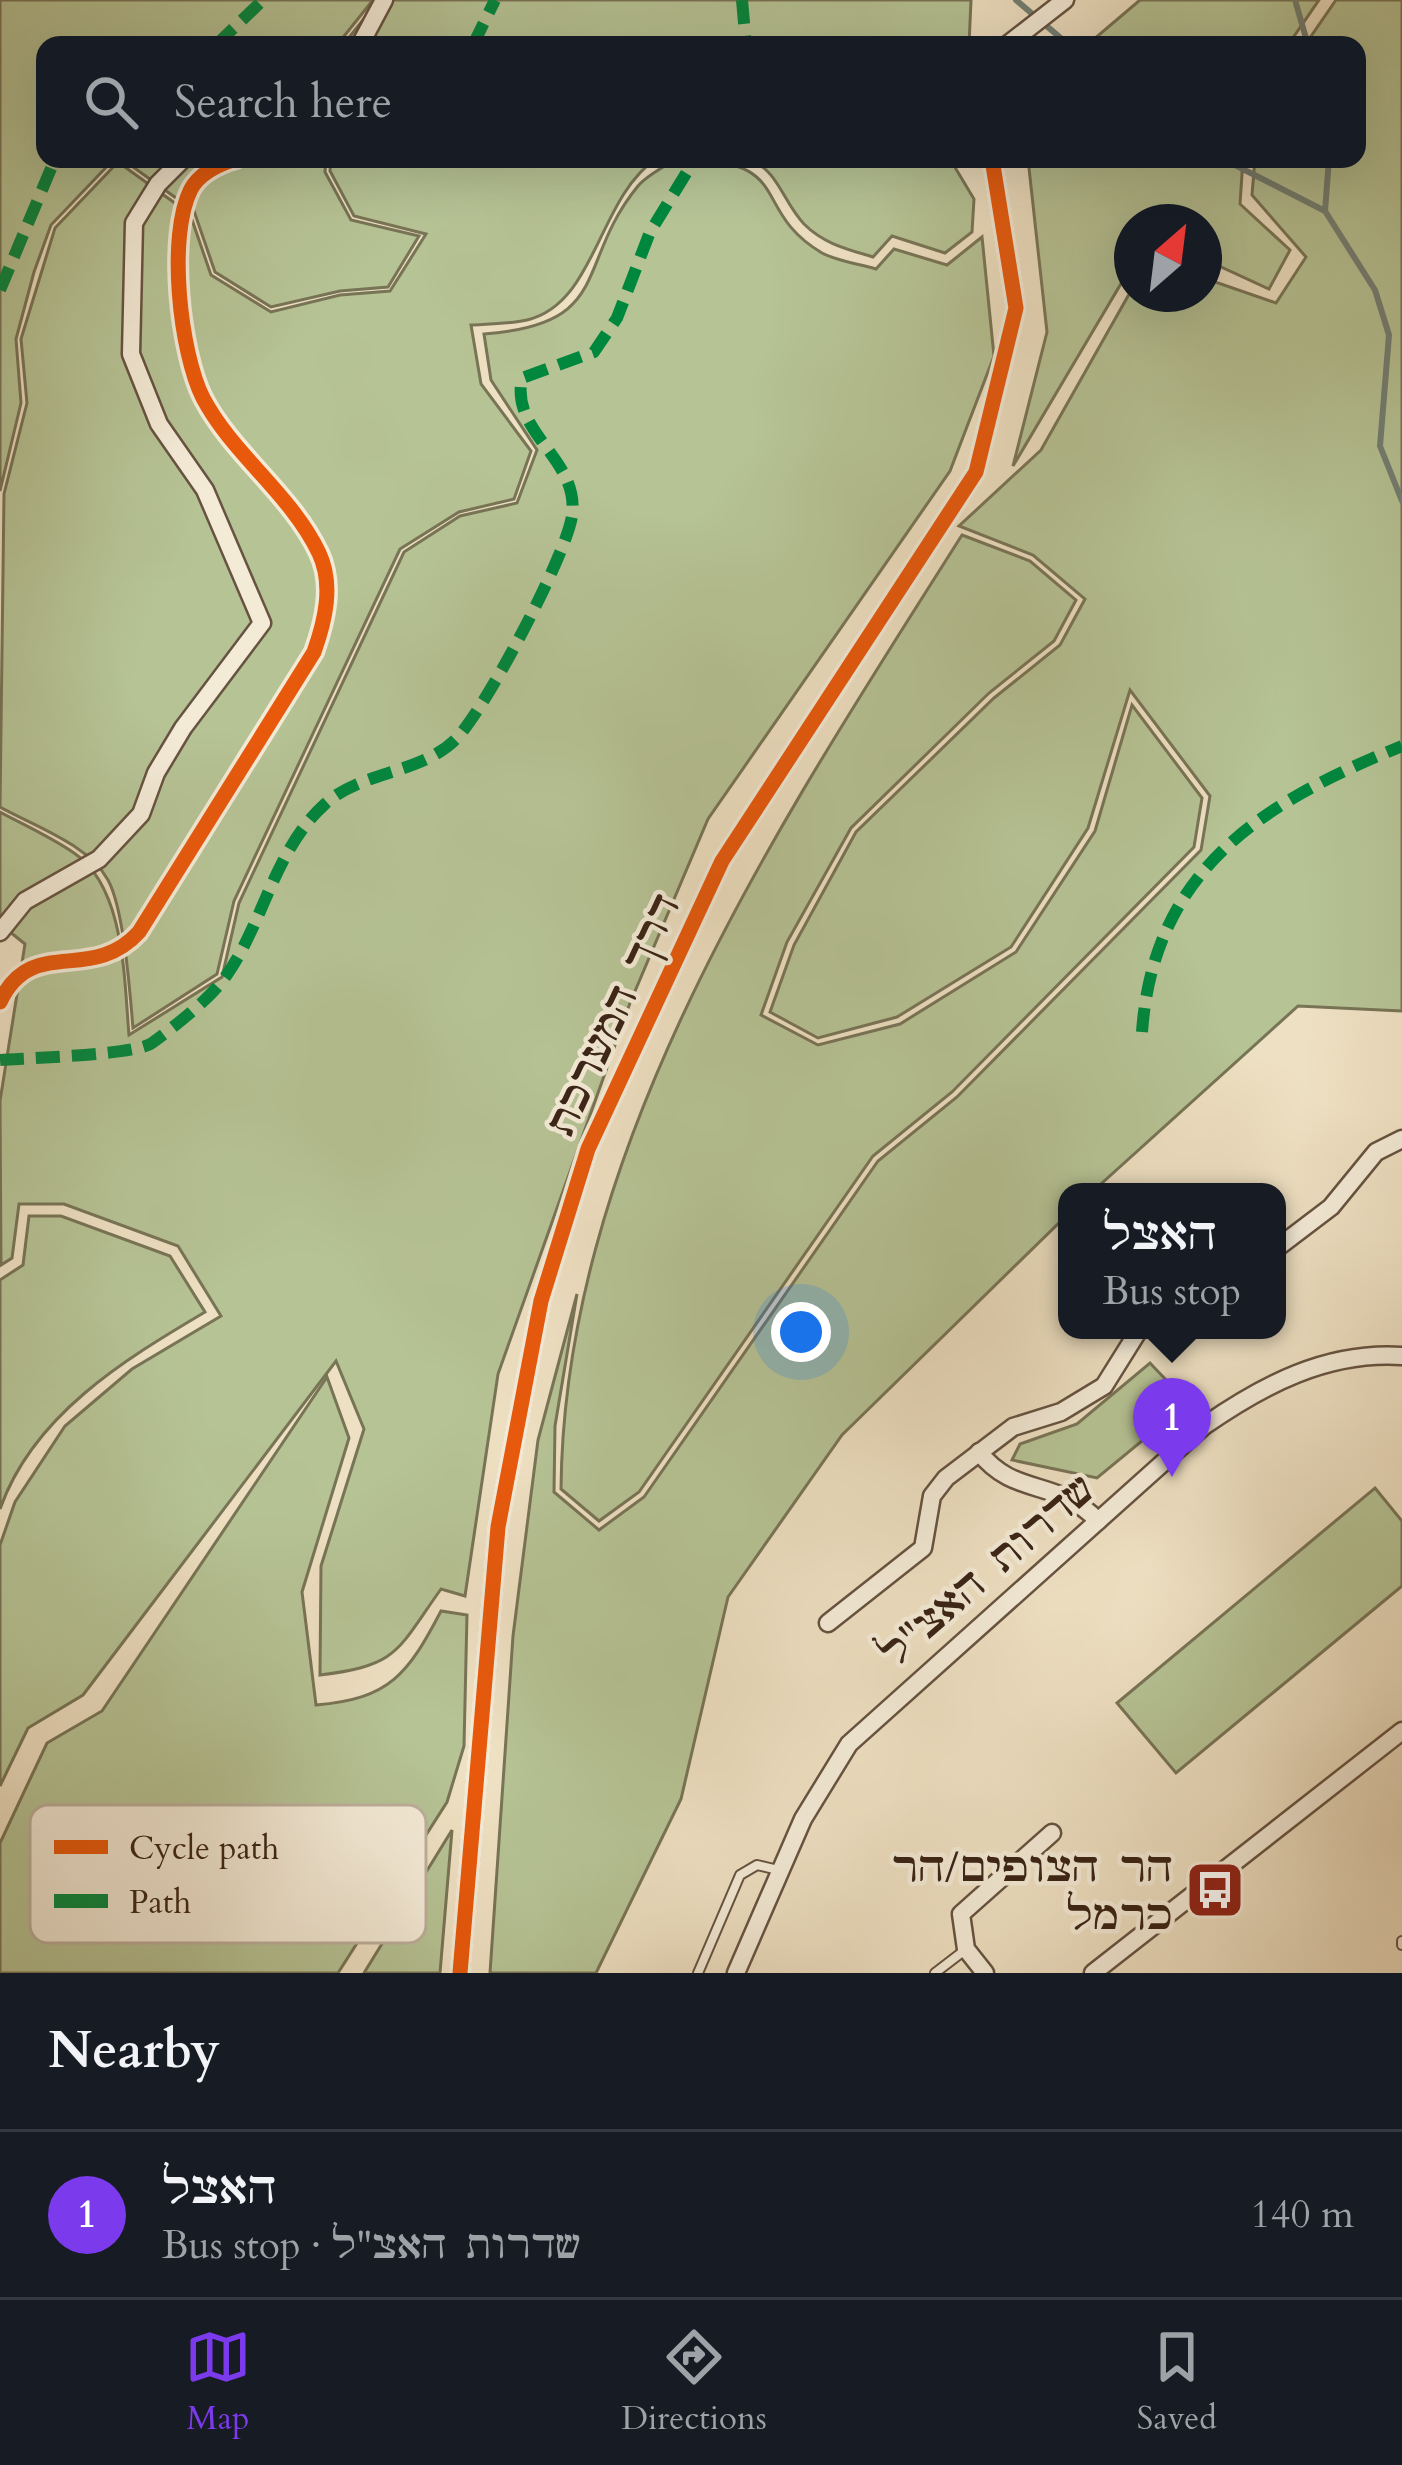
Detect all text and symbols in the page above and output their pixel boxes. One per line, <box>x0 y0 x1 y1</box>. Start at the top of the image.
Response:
search box <box>36 36 1366 168</box>
icon: search <box>78 69 144 135</box>
text: Search here <box>174 72 392 133</box>
north arrow <box>1114 204 1222 312</box>
street label: דרך המערכת <box>532 884 694 1145</box>
popup <box>1058 1183 1286 1339</box>
text: האצל <box>1103 1204 1217 1265</box>
text: Bus stop <box>1103 1265 1241 1318</box>
your location <box>771 1302 831 1362</box>
pin: 1 <box>1133 1378 1211 1477</box>
street label: שדרות האצ"ל <box>867 1462 1107 1681</box>
legend <box>30 1805 426 1943</box>
text: Cycle path <box>129 1826 279 1871</box>
place label: הר הצופים/הר כרמל <box>892 1839 1173 1944</box>
bus stop icon: הר הצופים/הר כרמל <box>1184 1859 1246 1921</box>
text: Path <box>129 1880 191 1925</box>
text: Nearby <box>48 2016 220 2086</box>
text: האצל <box>162 2158 276 2219</box>
text: 1 <box>77 2188 97 2241</box>
text: 140 m <box>1251 2188 1354 2241</box>
text: Bus stop · שדרות האצ"ל <box>162 2219 580 2272</box>
tab: Map <box>185 2324 251 2441</box>
tab: Directions <box>621 2324 767 2441</box>
tab: Saved <box>1137 2324 1217 2441</box>

